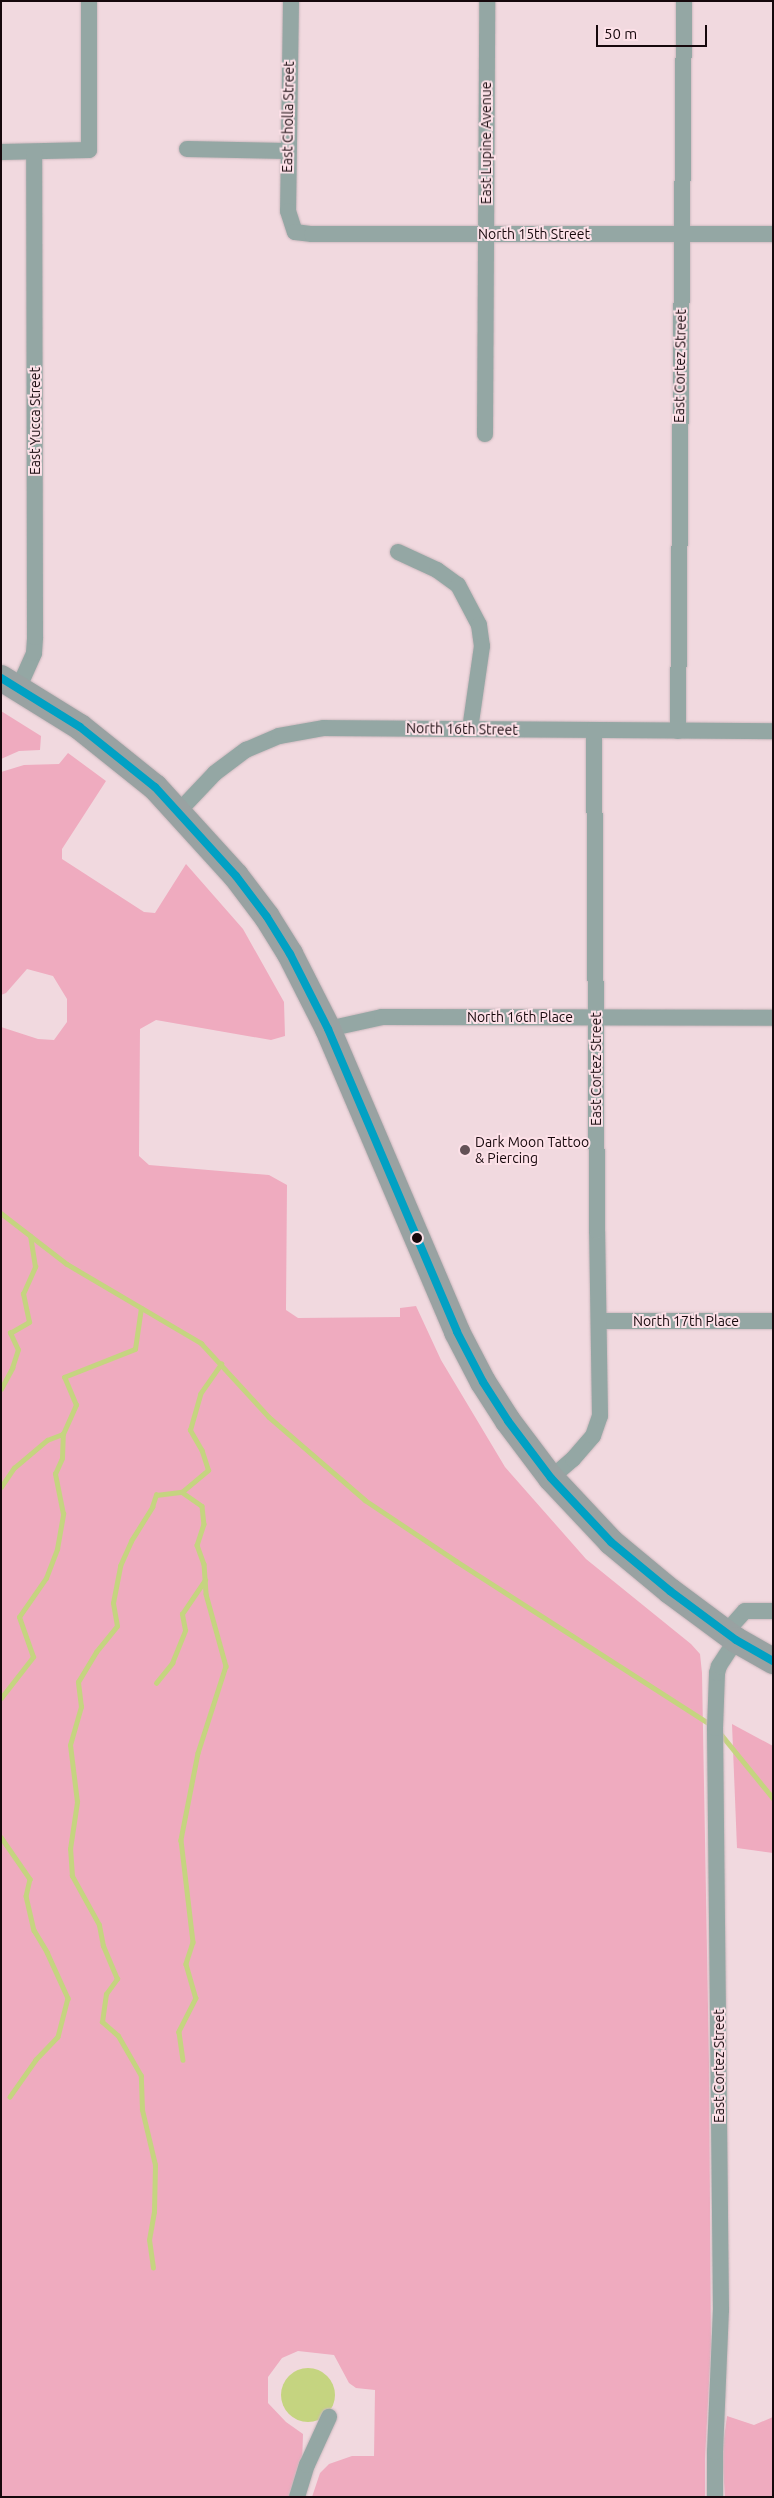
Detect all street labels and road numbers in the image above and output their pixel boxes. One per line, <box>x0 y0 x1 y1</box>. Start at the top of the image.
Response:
street label: East Cholla Street <box>279 61 297 173</box>
street label: East Lupine Avenue <box>478 82 494 204</box>
street label: North 15th Street <box>478 226 590 242</box>
street label: East Cortez Street <box>671 309 689 423</box>
street label: East Yucca Street <box>27 367 43 475</box>
street label: North 16th Street <box>406 720 518 738</box>
street label: North 16th Place <box>467 1009 573 1025</box>
street label: East Cortez Street <box>588 1012 604 1126</box>
street label: North 17th Place <box>633 1313 739 1329</box>
street label: East Cortez Street <box>711 2009 727 2123</box>

